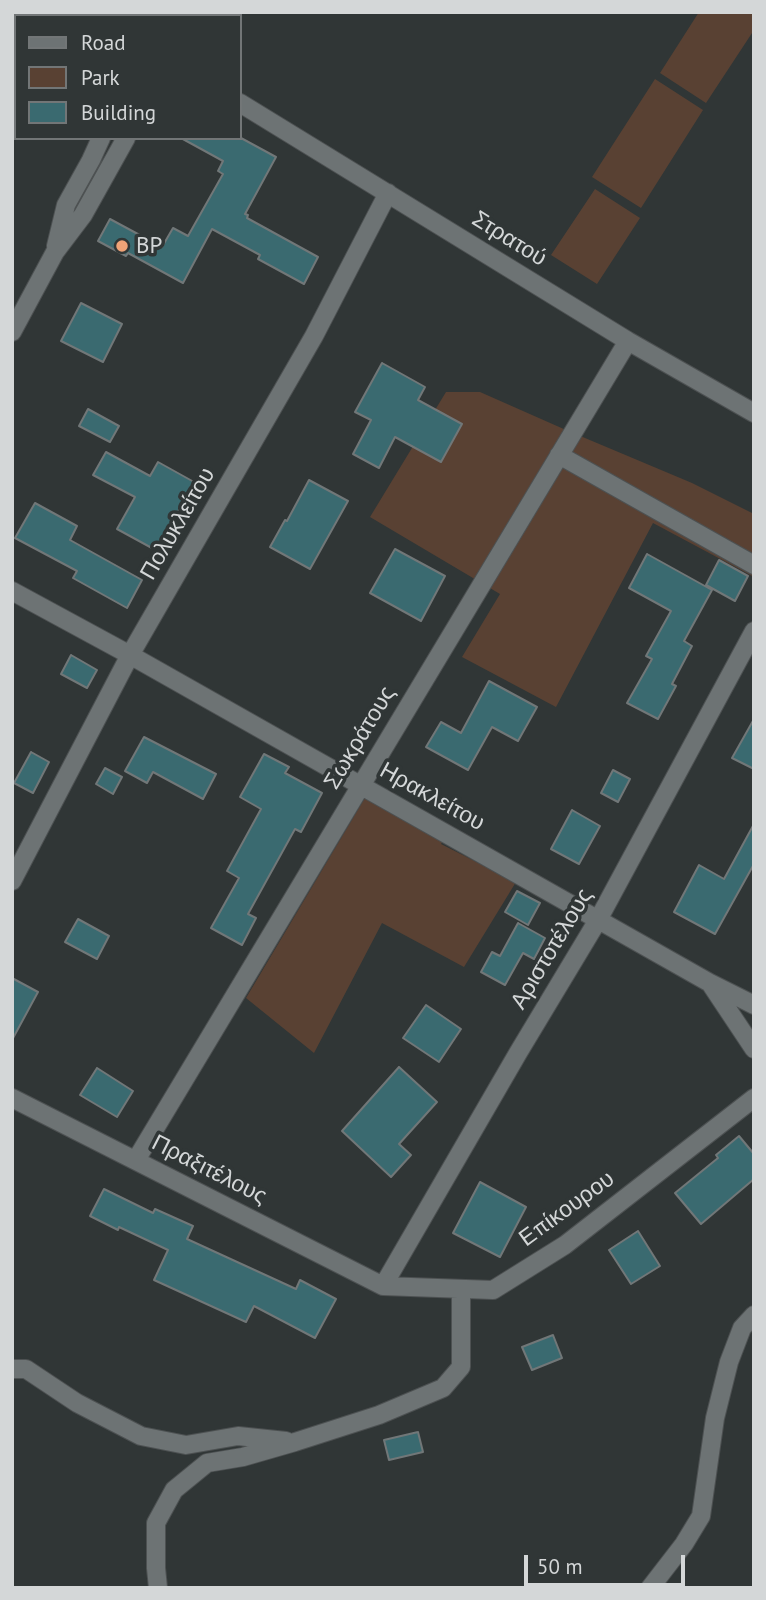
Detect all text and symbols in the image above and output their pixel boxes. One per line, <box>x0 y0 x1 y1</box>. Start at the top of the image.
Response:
legend <box>14 14 242 140</box>
text: Road <box>81 29 125 56</box>
text: Park <box>81 64 120 91</box>
text: Building <box>81 99 156 126</box>
street label: Στρατού <box>467 205 551 273</box>
place label: BP <box>136 232 162 260</box>
marker: BP <box>114 238 130 254</box>
street label: Πολυκλείτου <box>135 463 221 585</box>
street label: Σωκράτους <box>318 681 402 795</box>
street label: Ηρακλείτου <box>375 757 489 837</box>
street label: Αριστοτέλους <box>505 884 599 1014</box>
street label: Πραξιτέλους <box>147 1129 271 1211</box>
street label: Επίκουρου <box>514 1165 620 1253</box>
scale bar <box>528 1540 689 1584</box>
text: 50 m <box>537 1553 583 1580</box>

